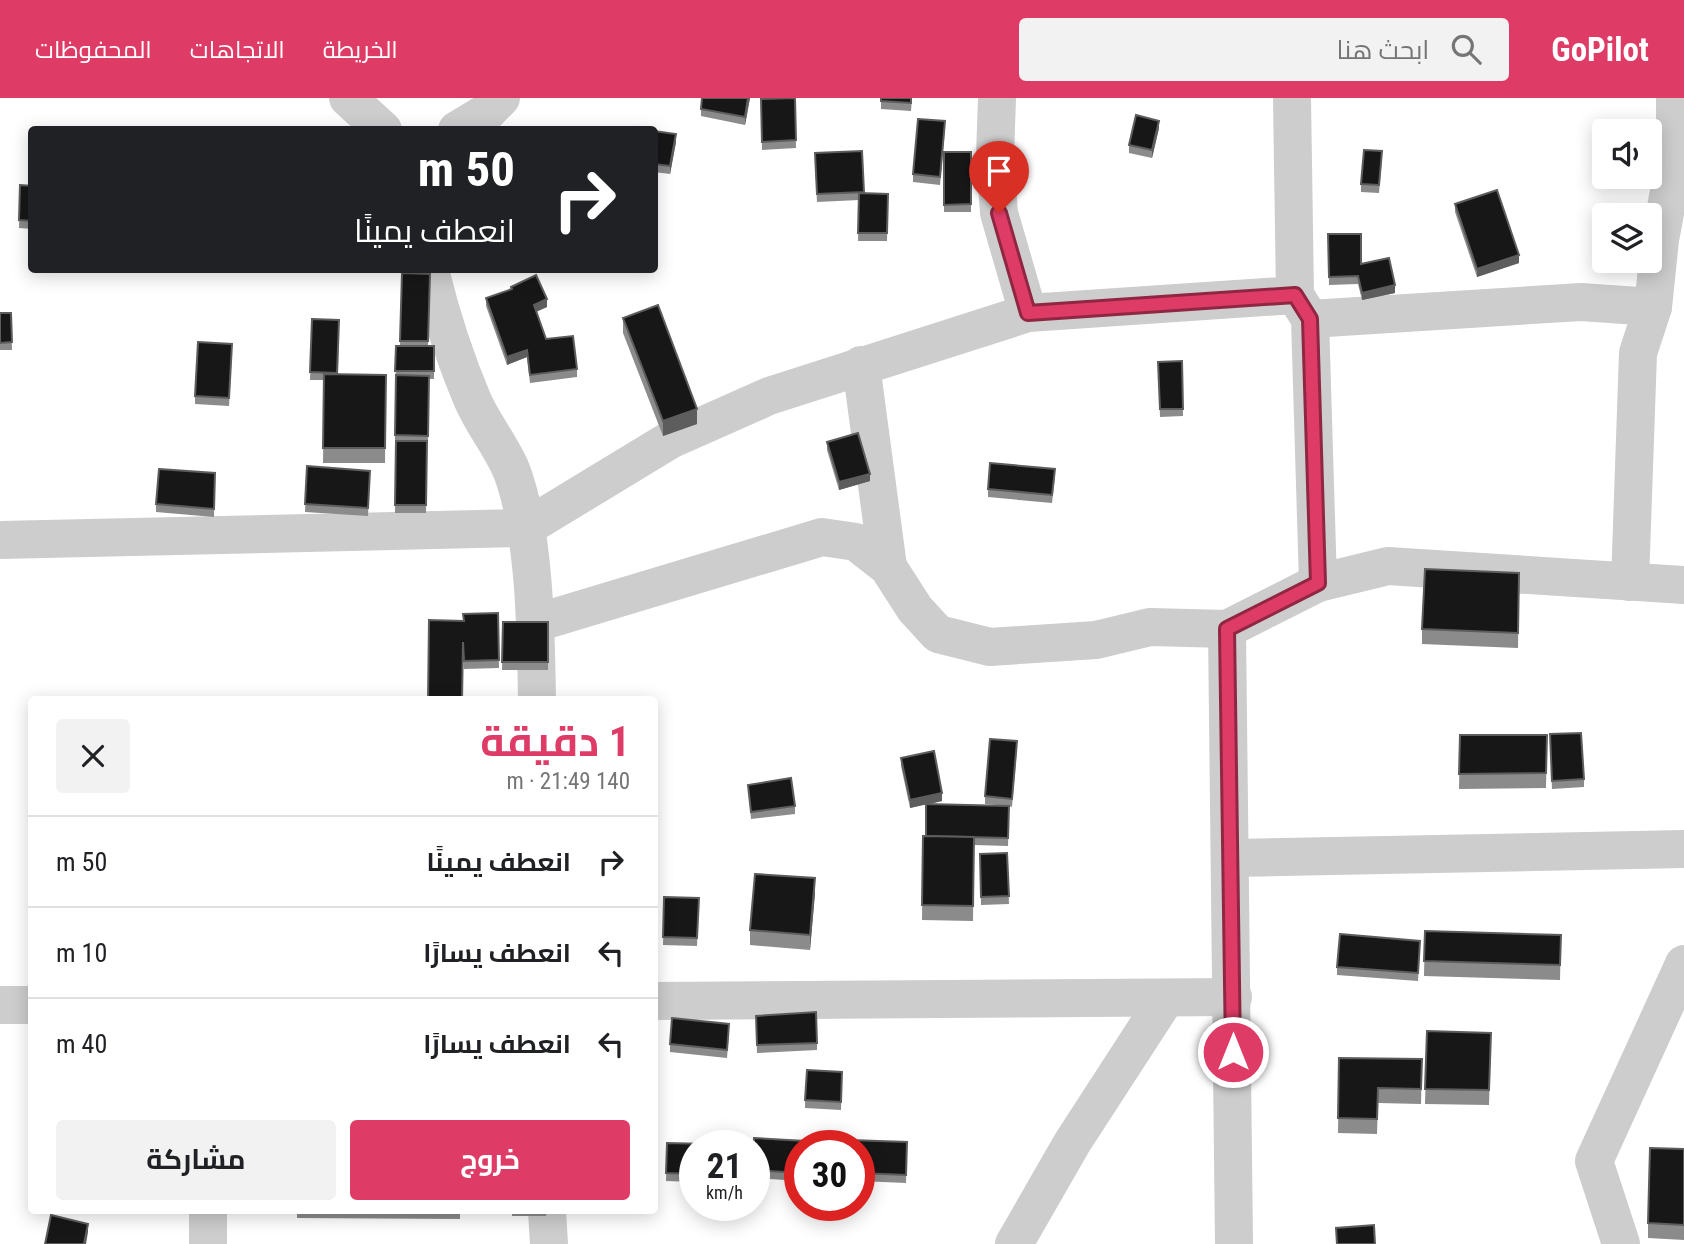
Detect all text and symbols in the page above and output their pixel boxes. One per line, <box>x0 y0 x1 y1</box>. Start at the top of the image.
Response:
search box <box>1019 18 1509 81</box>
icon: search <box>1447 30 1485 68</box>
text: GoPilot <box>1551 30 1649 69</box>
text: ابحث هنا <box>1336 35 1429 65</box>
text: المحفوظات <box>35 36 152 64</box>
text: الاتجاهات <box>190 36 285 64</box>
text: الخريطة <box>323 36 398 64</box>
map controls <box>1592 119 1662 273</box>
button: sound <box>1592 119 1662 189</box>
text: 50 m <box>418 141 515 198</box>
pin <box>969 141 1029 213</box>
icon: arrive <box>980 152 1018 190</box>
icon: right <box>539 154 630 245</box>
button: layers <box>1592 203 1662 273</box>
text: انعطف يمينًا <box>354 212 515 250</box>
text: 1 دقيقة <box>480 717 630 766</box>
button: close <box>56 719 130 793</box>
text: 140 m · 21:49 <box>506 768 630 795</box>
icon: right <box>592 843 630 881</box>
text: 50 m <box>56 847 107 877</box>
text: انعطف يمينًا <box>426 847 571 877</box>
icon: left <box>592 934 630 972</box>
text: 10 m <box>56 938 107 968</box>
text: انعطف يسارًا <box>423 938 571 968</box>
position arrow <box>1196 1015 1270 1089</box>
icon: left <box>592 1025 630 1063</box>
text: 40 m <box>56 1029 107 1059</box>
text: انعطف يسارًا <box>423 1029 571 1059</box>
button: مشاركة <box>56 1120 336 1200</box>
button: خروج <box>350 1120 630 1200</box>
speed limit sign: 30 <box>784 1130 875 1221</box>
text: 21 <box>707 1146 742 1187</box>
text: km/h <box>706 1182 743 1203</box>

